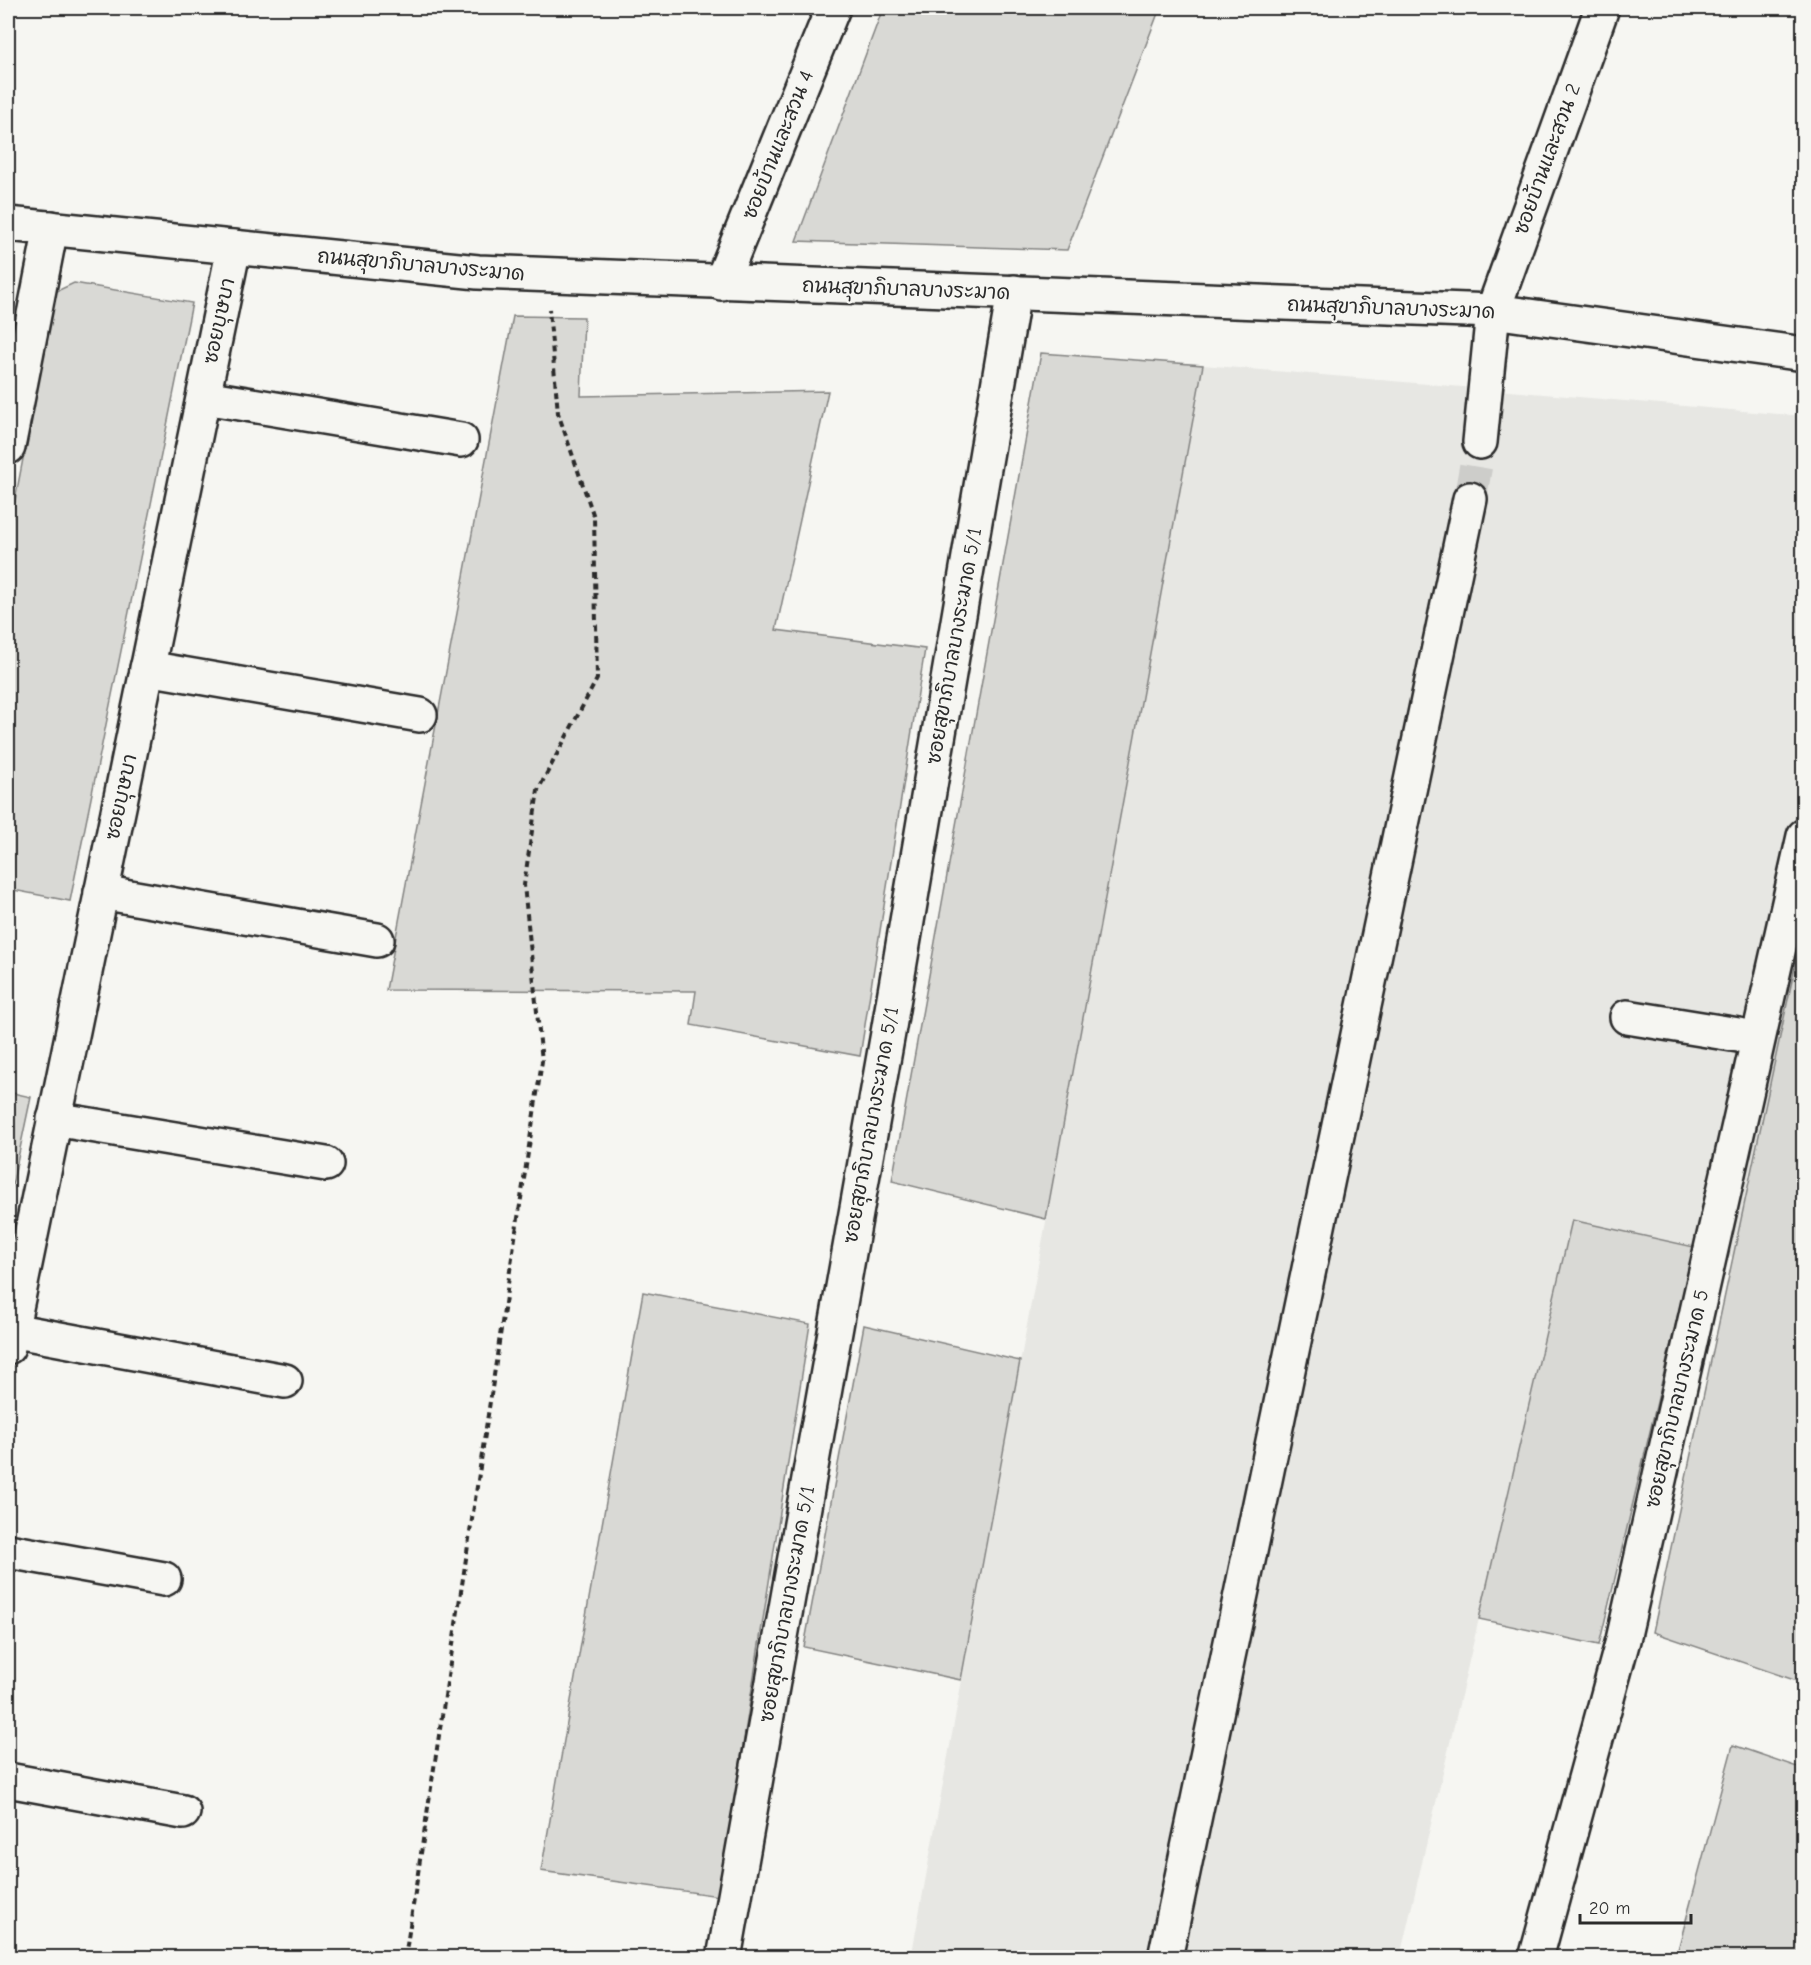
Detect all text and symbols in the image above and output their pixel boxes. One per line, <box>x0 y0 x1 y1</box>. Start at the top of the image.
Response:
street label: ซอยบ้านและสวน 4 <box>736 67 818 223</box>
street label: ซอยบ้านและสวน 2 <box>1507 80 1585 238</box>
street label: ถนนสุขาภิบาลบางระมาด <box>316 243 526 290</box>
street label: ถนนสุขาภิบาลบางระมาด <box>801 273 1011 308</box>
street label: ซอยบุษบา <box>199 276 243 367</box>
street label: ถนนสุขาภิบาลบางระมาด <box>1286 292 1496 327</box>
street label: ซอยสุขาภิบาลบางระมาด 5/1 <box>921 526 990 767</box>
street label: ซอยบุษบา <box>101 752 145 843</box>
street label: ซอยสุขาภิบาลบางระมาด 5/1 <box>838 1005 907 1246</box>
street label: ซอยสุขาภิบาลบางระมาด 5 <box>1640 1287 1717 1511</box>
street label: ซอยสุขาภิบาลบางระมาด 5/1 <box>754 1484 823 1725</box>
scale bar <box>1580 1887 1691 1925</box>
text: 20 m <box>1589 1898 1630 1919</box>

